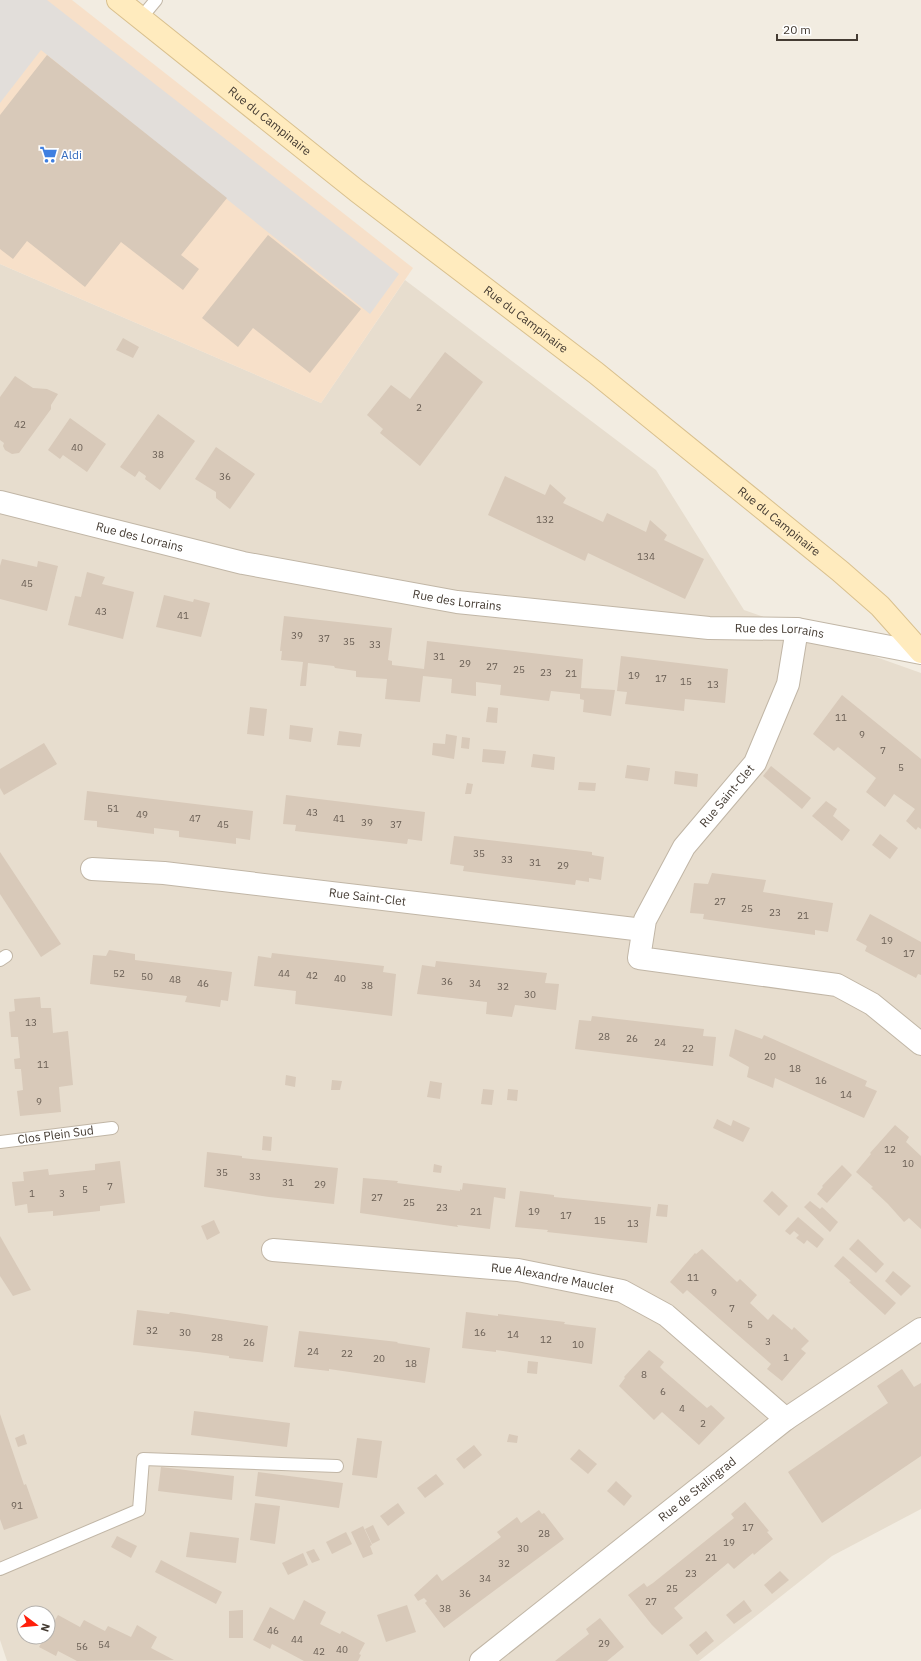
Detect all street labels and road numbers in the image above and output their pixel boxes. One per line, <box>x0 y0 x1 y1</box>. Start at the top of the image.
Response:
street label: Rue du Campinaire <box>225 83 315 159</box>
street label: Rue du Campinaire <box>481 282 572 356</box>
street label: Rue du Campinaire <box>735 483 824 559</box>
street label: Rue des Lorrains <box>94 518 185 555</box>
street label: Rue des Lorrains <box>412 586 503 614</box>
street label: Rue des Lorrains <box>735 620 826 641</box>
street label: Rue Saint-Clet <box>696 761 757 830</box>
street label: Rue Saint-Clet <box>328 885 407 909</box>
street label: Clos Plein Sud <box>16 1122 95 1147</box>
street label: Rue Alexandre Mauclet <box>490 1260 615 1296</box>
street label: Rue de Stalingrad <box>655 1454 739 1525</box>

